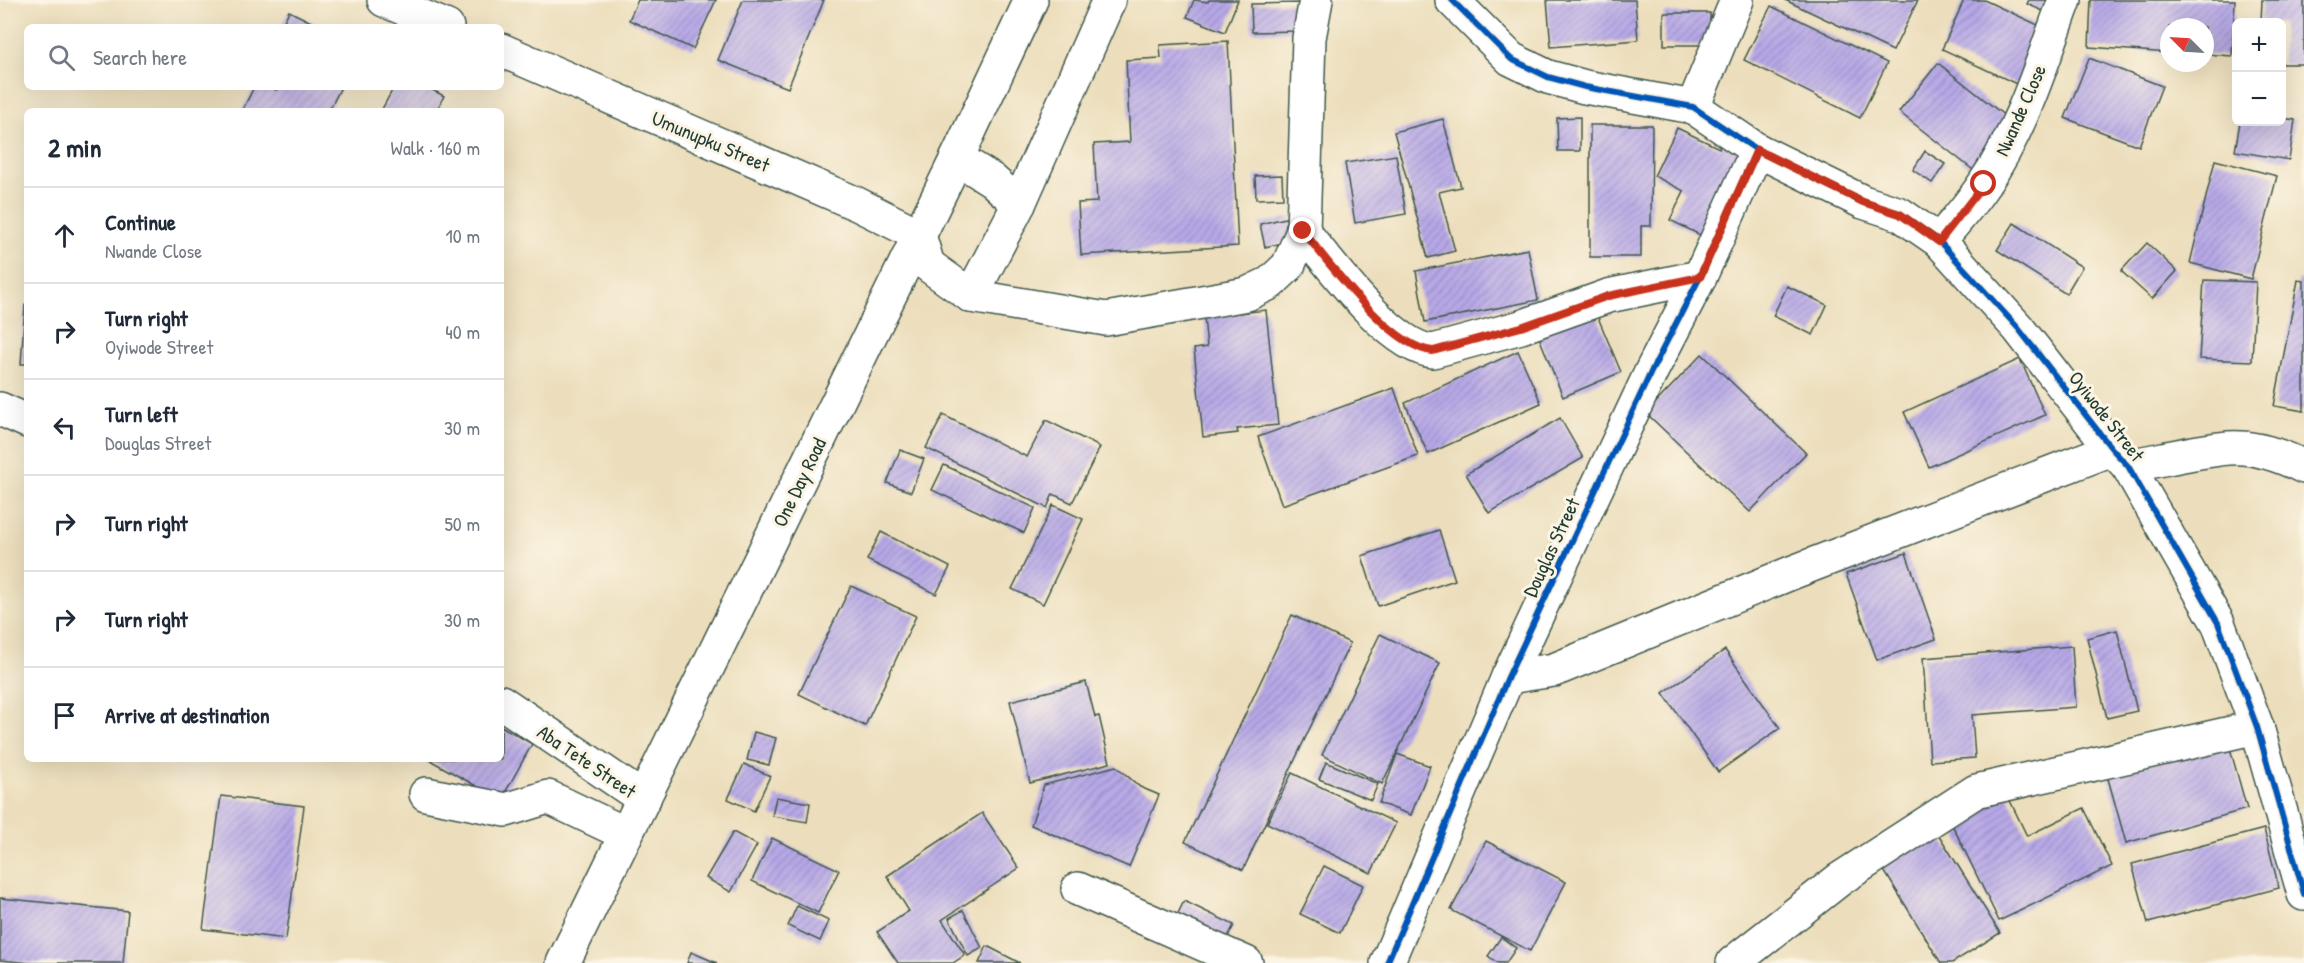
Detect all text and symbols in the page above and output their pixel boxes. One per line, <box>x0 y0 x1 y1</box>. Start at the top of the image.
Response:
north arrow <box>2160 18 2214 72</box>
map controls <box>2232 18 2286 126</box>
button: + <box>2232 18 2286 72</box>
search box <box>24 24 504 90</box>
icon: search <box>45 41 78 74</box>
text: Search here <box>93 42 187 72</box>
street label: Nwande Close <box>1988 60 2052 160</box>
button: − <box>2232 72 2286 126</box>
street label: Umunupku Street <box>648 104 775 178</box>
text: 2 min <box>48 130 101 165</box>
text: Walk · 160 m <box>391 134 480 161</box>
route start <box>1970 170 1996 196</box>
text: Continue <box>105 207 176 237</box>
route end <box>1289 217 1315 243</box>
icon: ahead <box>48 219 81 252</box>
text: 10 m <box>446 222 480 249</box>
text: Nwande Close <box>105 237 202 264</box>
text: Turn right <box>105 303 188 333</box>
icon: right <box>48 315 81 348</box>
text: 40 m <box>445 318 480 345</box>
text: Oyiwode Street <box>105 333 213 360</box>
street label: Oyiwode Street <box>2063 365 2152 468</box>
text: Turn left <box>105 399 178 429</box>
icon: left <box>48 411 81 444</box>
text: 30 m <box>444 414 480 441</box>
text: Douglas Street <box>105 429 211 456</box>
street label: One Day Road <box>766 433 832 531</box>
street label: Douglas Street <box>1516 492 1586 601</box>
icon: right <box>48 507 81 540</box>
text: Turn right <box>105 508 188 538</box>
text: 50 m <box>444 510 480 537</box>
icon: right <box>48 603 81 636</box>
text: Turn right <box>105 604 188 634</box>
text: 30 m <box>444 606 480 633</box>
icon: arrive <box>48 699 81 732</box>
text: Arrive at destination <box>105 700 270 730</box>
street label: Aba Tete Street <box>532 718 643 805</box>

